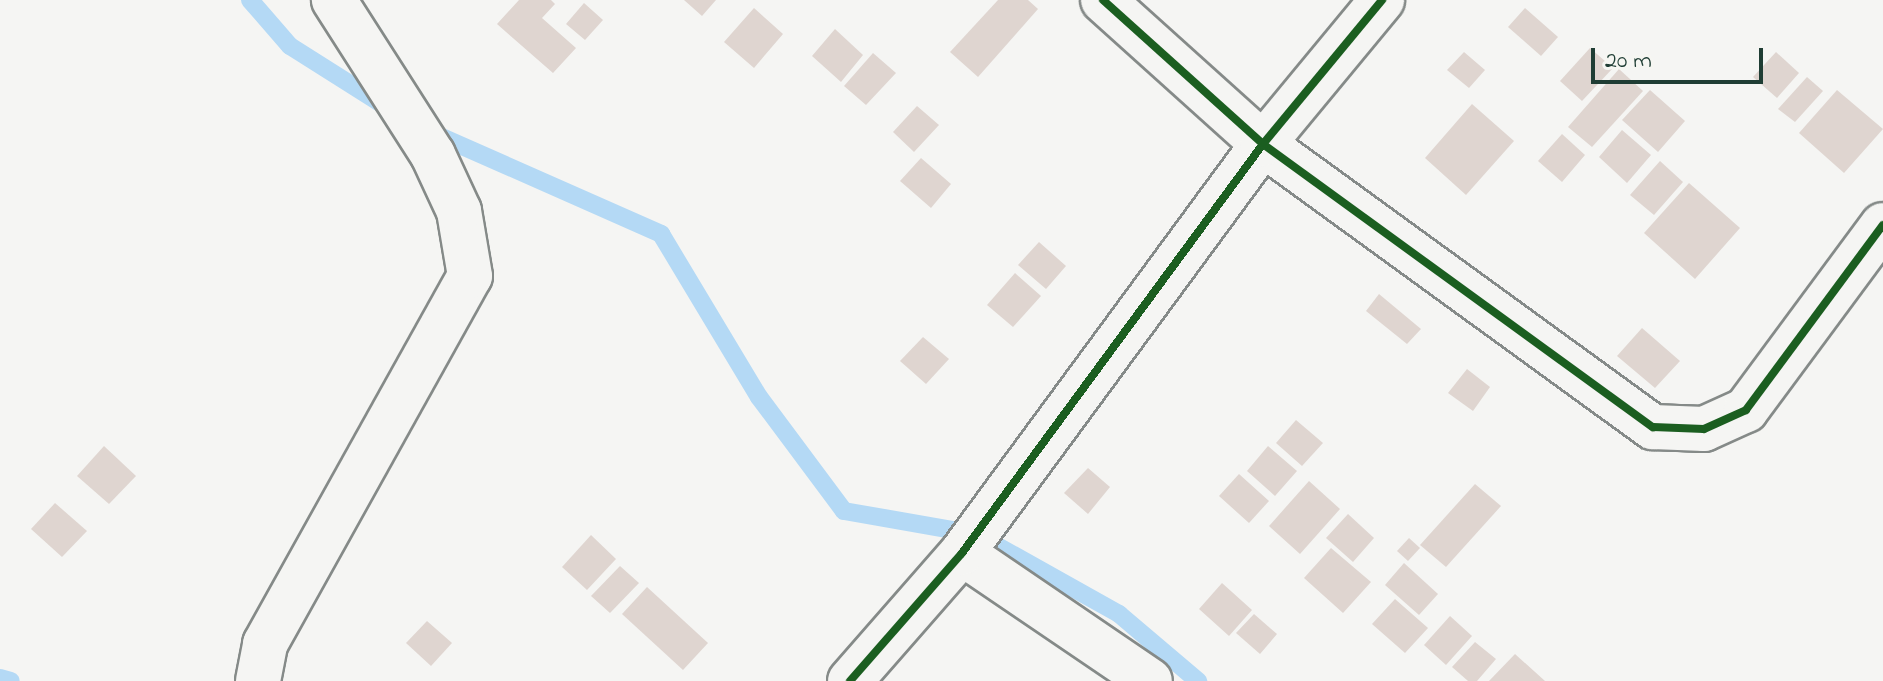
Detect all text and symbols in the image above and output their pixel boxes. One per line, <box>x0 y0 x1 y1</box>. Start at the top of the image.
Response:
scale bar <box>1595 32 1767 82</box>
text: 20 m <box>1605 44 1652 79</box>

